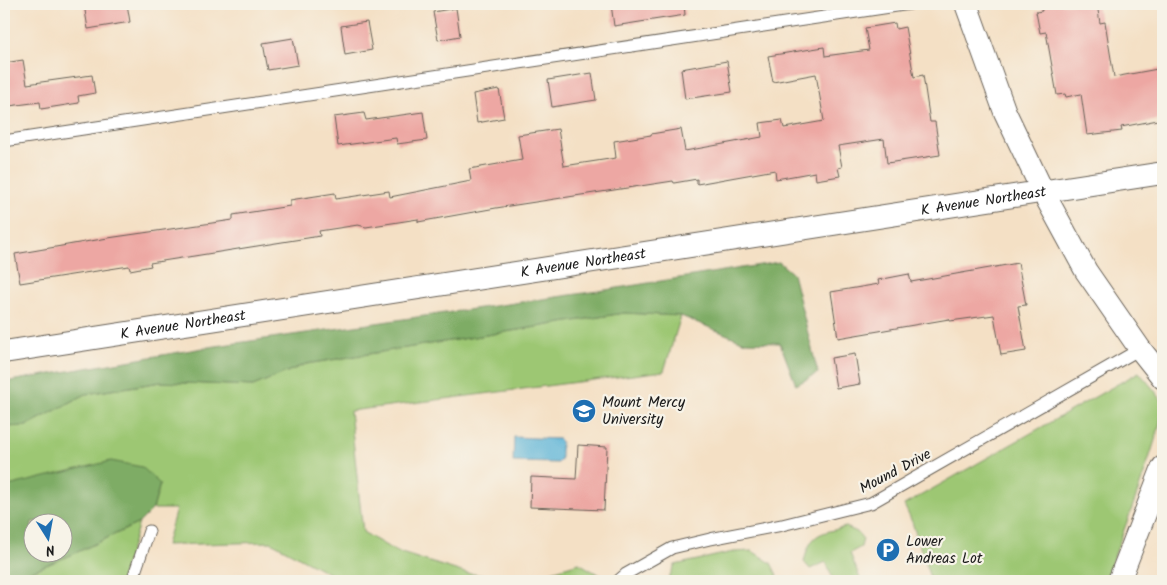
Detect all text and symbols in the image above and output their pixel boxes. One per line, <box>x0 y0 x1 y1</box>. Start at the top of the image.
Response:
street label: K Avenue Northeast <box>919 180 1048 223</box>
street label: K Avenue Northeast <box>519 242 648 285</box>
street label: K Avenue Northeast <box>118 304 248 347</box>
place label: Mount Mercy University <box>602 391 686 432</box>
school or university icon: Mount Mercy University <box>571 398 597 424</box>
street label: Mound Drive <box>855 443 936 501</box>
north arrow <box>22 512 72 562</box>
place label: Lower Andreas Lot <box>906 530 983 571</box>
parking icon: Lower Andreas Lot <box>875 537 901 563</box>
text: N <box>44 538 57 561</box>

